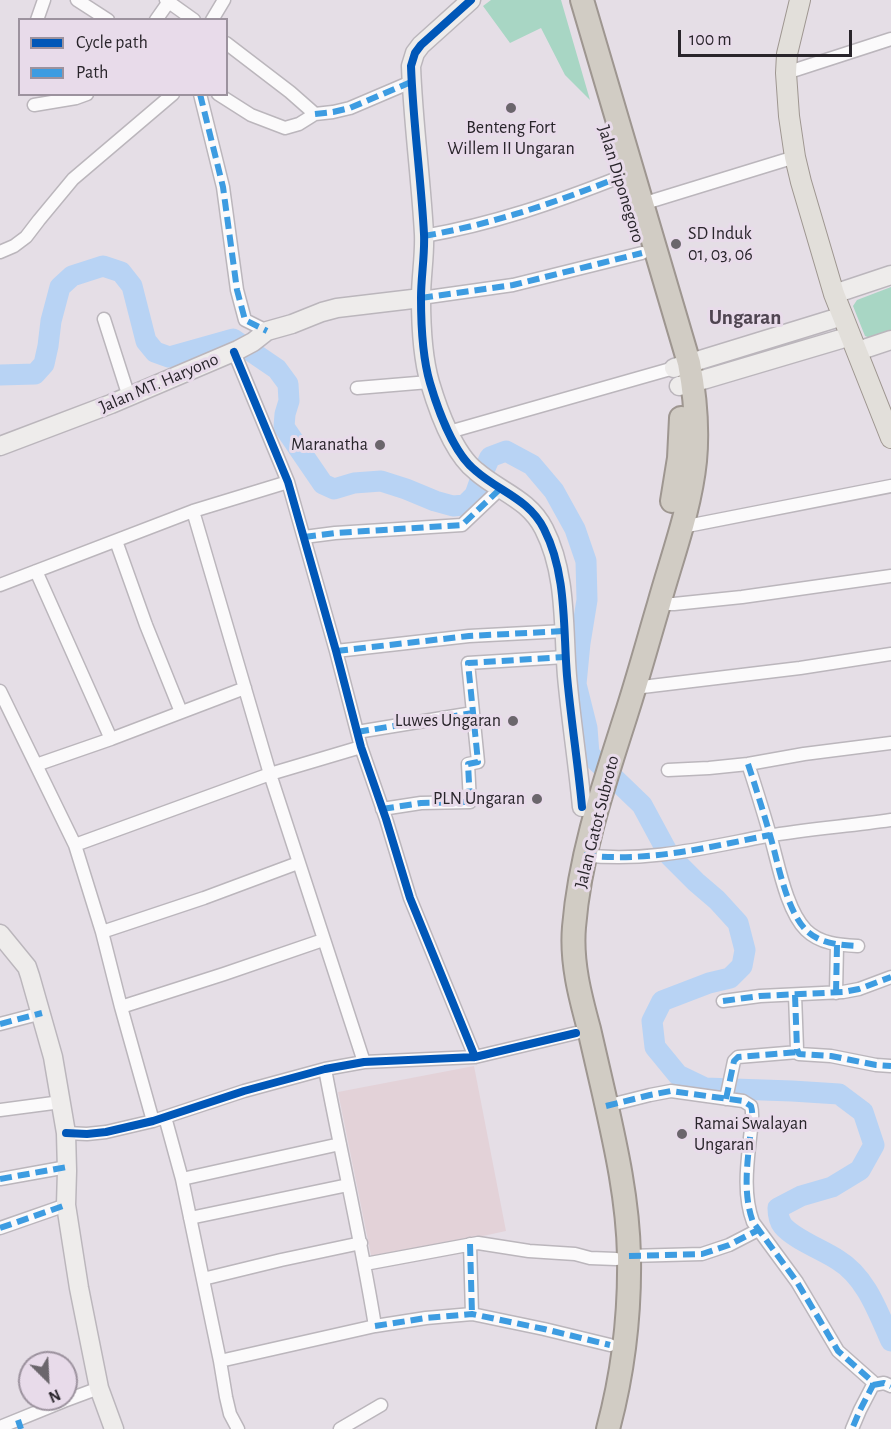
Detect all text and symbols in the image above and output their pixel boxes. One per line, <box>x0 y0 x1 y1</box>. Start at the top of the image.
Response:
legend <box>18 18 228 96</box>
scale bar <box>681 18 855 56</box>
text: 100 m <box>689 31 732 49</box>
text: Cycle path <box>76 34 148 52</box>
text: Path <box>76 64 108 82</box>
marker: Benteng Fort Willem II Ungaran <box>504 101 518 115</box>
place label: Benteng Fort Willem II Ungaran <box>447 117 575 160</box>
street label: Jalan Diponegoro <box>593 123 649 245</box>
place label: SD Induk 01, 03, 06 <box>688 223 753 266</box>
marker: SD Induk 01, 03, 06 <box>669 237 683 251</box>
district label: Ungaran <box>709 305 781 331</box>
street label: Jalan MT. Haryono <box>96 348 222 418</box>
place label: Maranatha <box>291 434 368 456</box>
marker: Maranatha <box>373 438 387 452</box>
place label: Luwes Ungaran <box>395 710 501 732</box>
marker: Luwes Ungaran <box>506 714 520 728</box>
street label: Jalan Gatot Subroto <box>570 753 624 891</box>
place label: PLN Ungaran <box>433 788 525 810</box>
marker: PLN Ungaran <box>530 792 544 806</box>
place label: Ramai Swalayan Ungaran <box>694 1113 807 1156</box>
marker: Ramai Swalayan Ungaran <box>675 1127 689 1141</box>
north arrow <box>18 1351 78 1411</box>
text: N <box>46 1386 63 1405</box>

